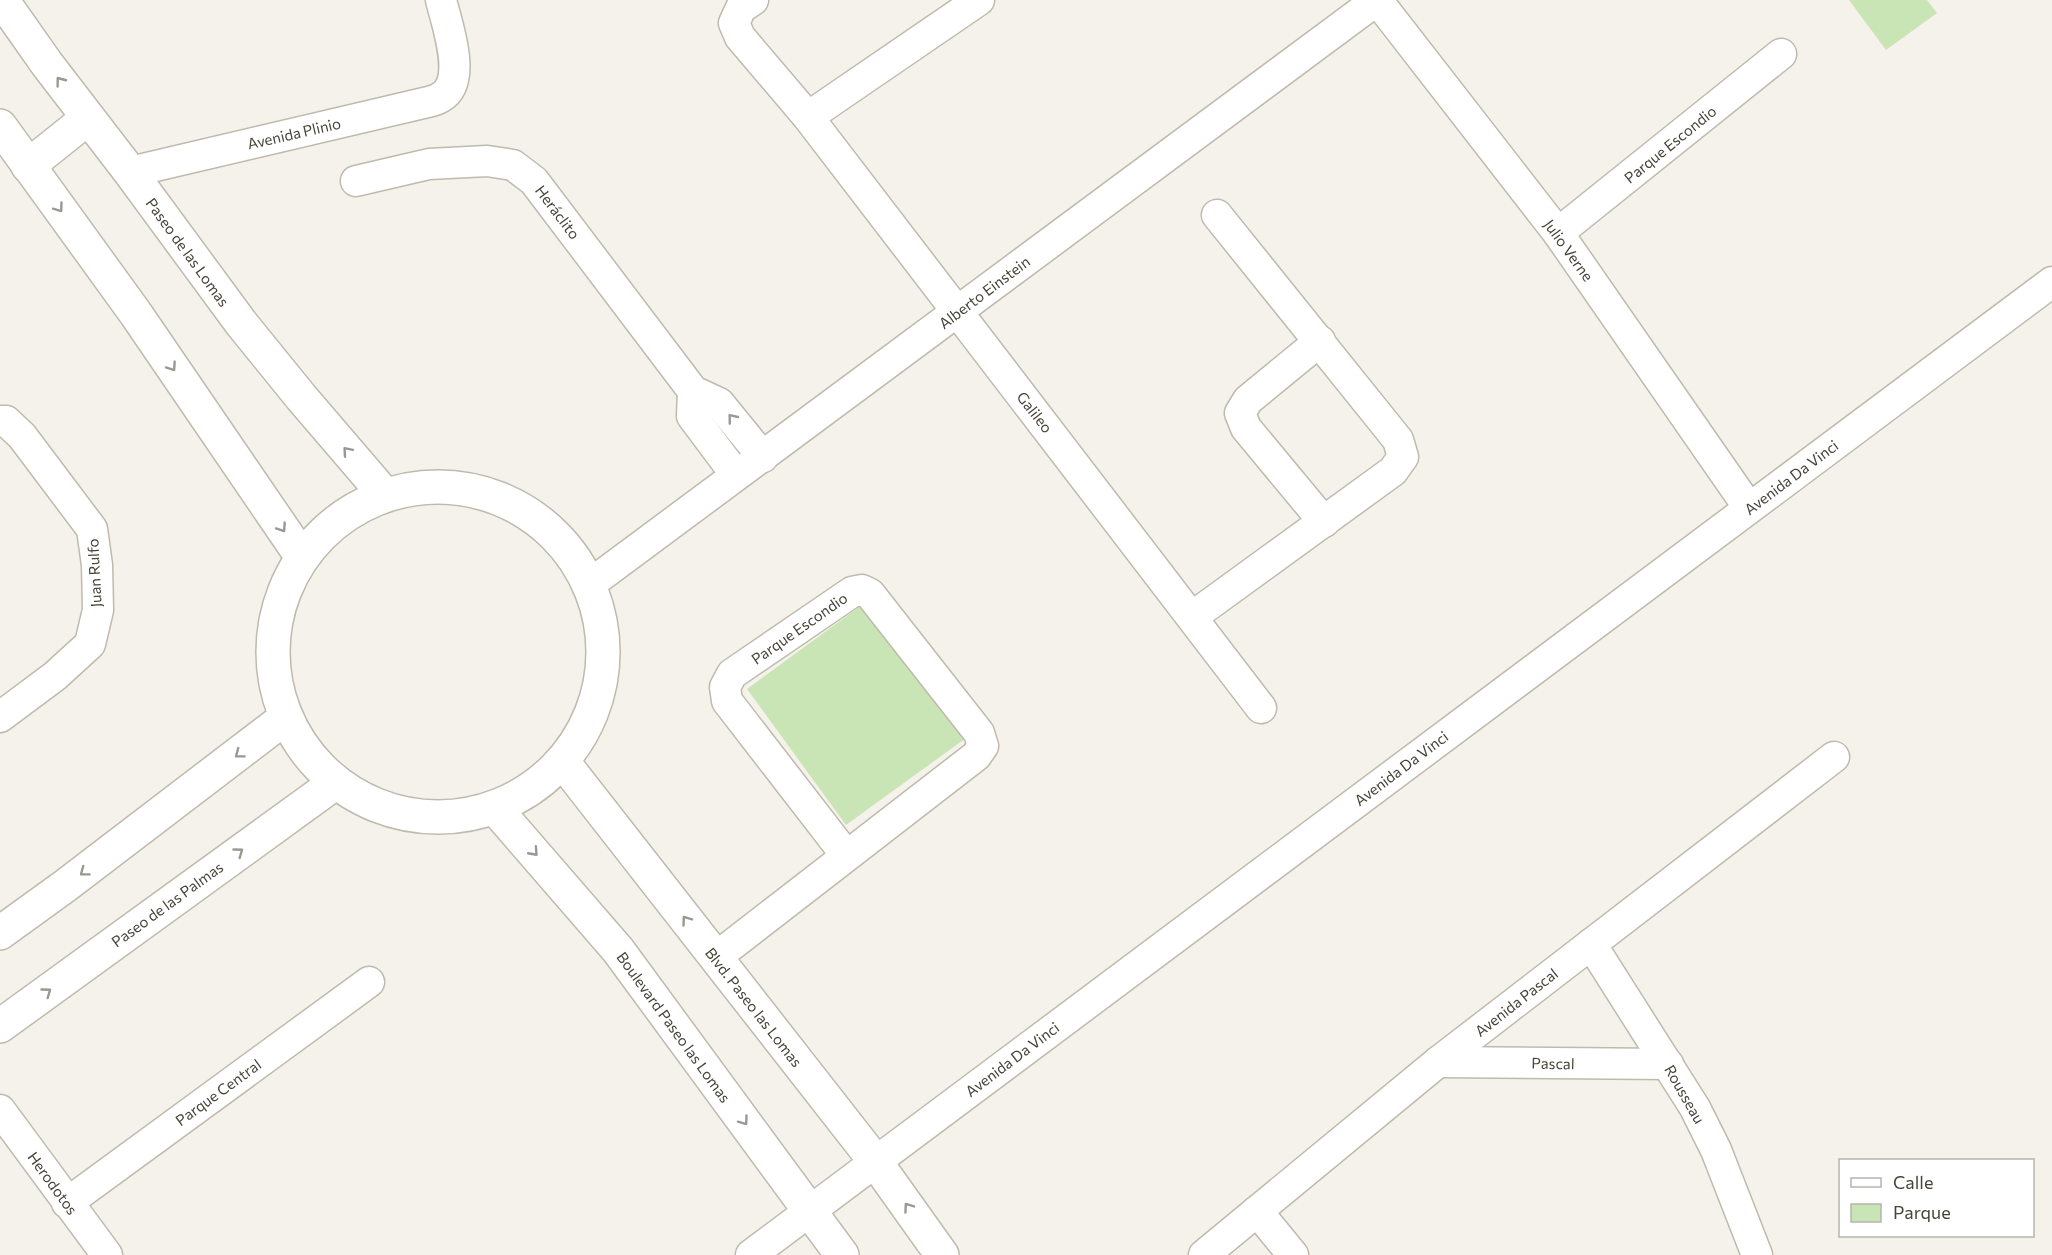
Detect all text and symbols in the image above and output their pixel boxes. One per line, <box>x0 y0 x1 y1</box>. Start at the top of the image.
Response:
one-way arrow <box>56 77 67 88</box>
street label: Parque Escondio <box>1620 101 1720 187</box>
street label: Avenida Plinio <box>245 113 343 153</box>
street label: Heráclito <box>532 181 584 243</box>
street label: Paseo de las Lomas <box>143 194 234 310</box>
one-way arrow <box>52 201 63 212</box>
street label: Julio Verne <box>1541 216 1597 284</box>
street label: Alberto Einstein <box>935 252 1033 332</box>
one-way arrow <box>165 360 176 371</box>
street label: Galileo <box>1013 388 1057 436</box>
one-way arrow <box>728 414 739 425</box>
street label: Avenida Da Vinci <box>1741 436 1841 518</box>
one-way arrow <box>343 447 354 458</box>
one-way arrow <box>275 521 286 532</box>
street label: Juan Rulfo <box>83 538 105 608</box>
street label: Parque Escondio <box>748 588 850 668</box>
street label: Avenida Da Vinci <box>1351 727 1451 809</box>
one-way arrow <box>234 746 245 757</box>
one-way arrow <box>527 845 538 856</box>
one-way arrow <box>233 849 244 860</box>
street label: Paseo de las Palmas <box>108 857 226 951</box>
one-way arrow <box>79 865 90 876</box>
one-way arrow <box>683 915 694 926</box>
street label: Blvd. Paseo las Lomas <box>702 944 806 1070</box>
street label: Boulevard Paseo las Lomas <box>613 948 735 1106</box>
street label: Avenida Pascal <box>1471 964 1561 1040</box>
one-way arrow <box>41 988 52 999</box>
street label: Avenida Da Vinci <box>962 1018 1062 1100</box>
street label: Pascal <box>1531 1054 1575 1072</box>
street label: Parque Central <box>172 1055 264 1129</box>
street label: Rousseau <box>1661 1061 1709 1127</box>
one-way arrow <box>737 1115 748 1126</box>
street label: Herodotos <box>24 1148 82 1218</box>
legend <box>1839 1159 2034 1237</box>
text: Calle <box>1893 1171 1933 1193</box>
text: Parque <box>1893 1201 1951 1223</box>
one-way arrow <box>904 1203 915 1214</box>

